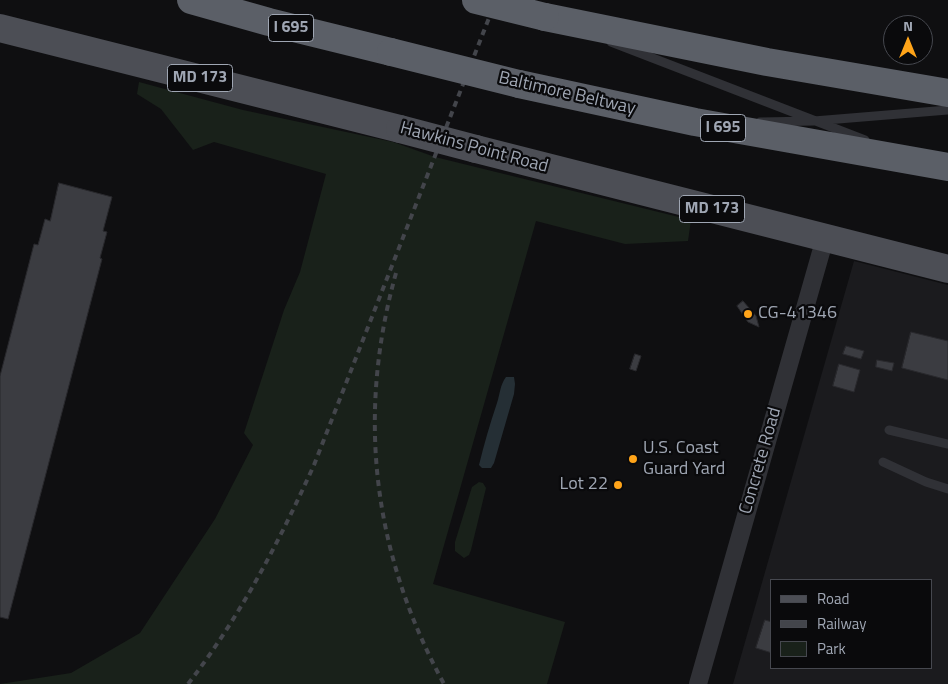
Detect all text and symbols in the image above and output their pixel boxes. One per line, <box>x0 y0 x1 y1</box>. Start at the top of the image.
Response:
road number: I 695 <box>268 14 314 42</box>
north arrow <box>883 15 933 65</box>
text: N <box>903 15 913 36</box>
road number: MD 173 <box>168 64 232 92</box>
street label: Baltimore Beltway <box>496 68 638 120</box>
road number: I 695 <box>700 115 746 142</box>
street label: Hawkins Point Road <box>398 118 550 178</box>
road number: MD 173 <box>680 195 744 222</box>
place label: CG-41346 <box>758 303 837 325</box>
marker: CG-41346 <box>742 308 754 320</box>
street label: Concrete Road <box>735 405 787 517</box>
place label: U.S. Coast Guard Yard <box>643 438 725 480</box>
marker: U.S. Coast Guard Yard <box>627 453 639 465</box>
place label: Lot 22 <box>560 474 608 496</box>
marker: Lot 22 <box>612 479 624 491</box>
legend <box>770 579 933 669</box>
text: Road <box>817 587 849 610</box>
text: Railway <box>817 612 867 635</box>
text: Park <box>817 637 846 660</box>

